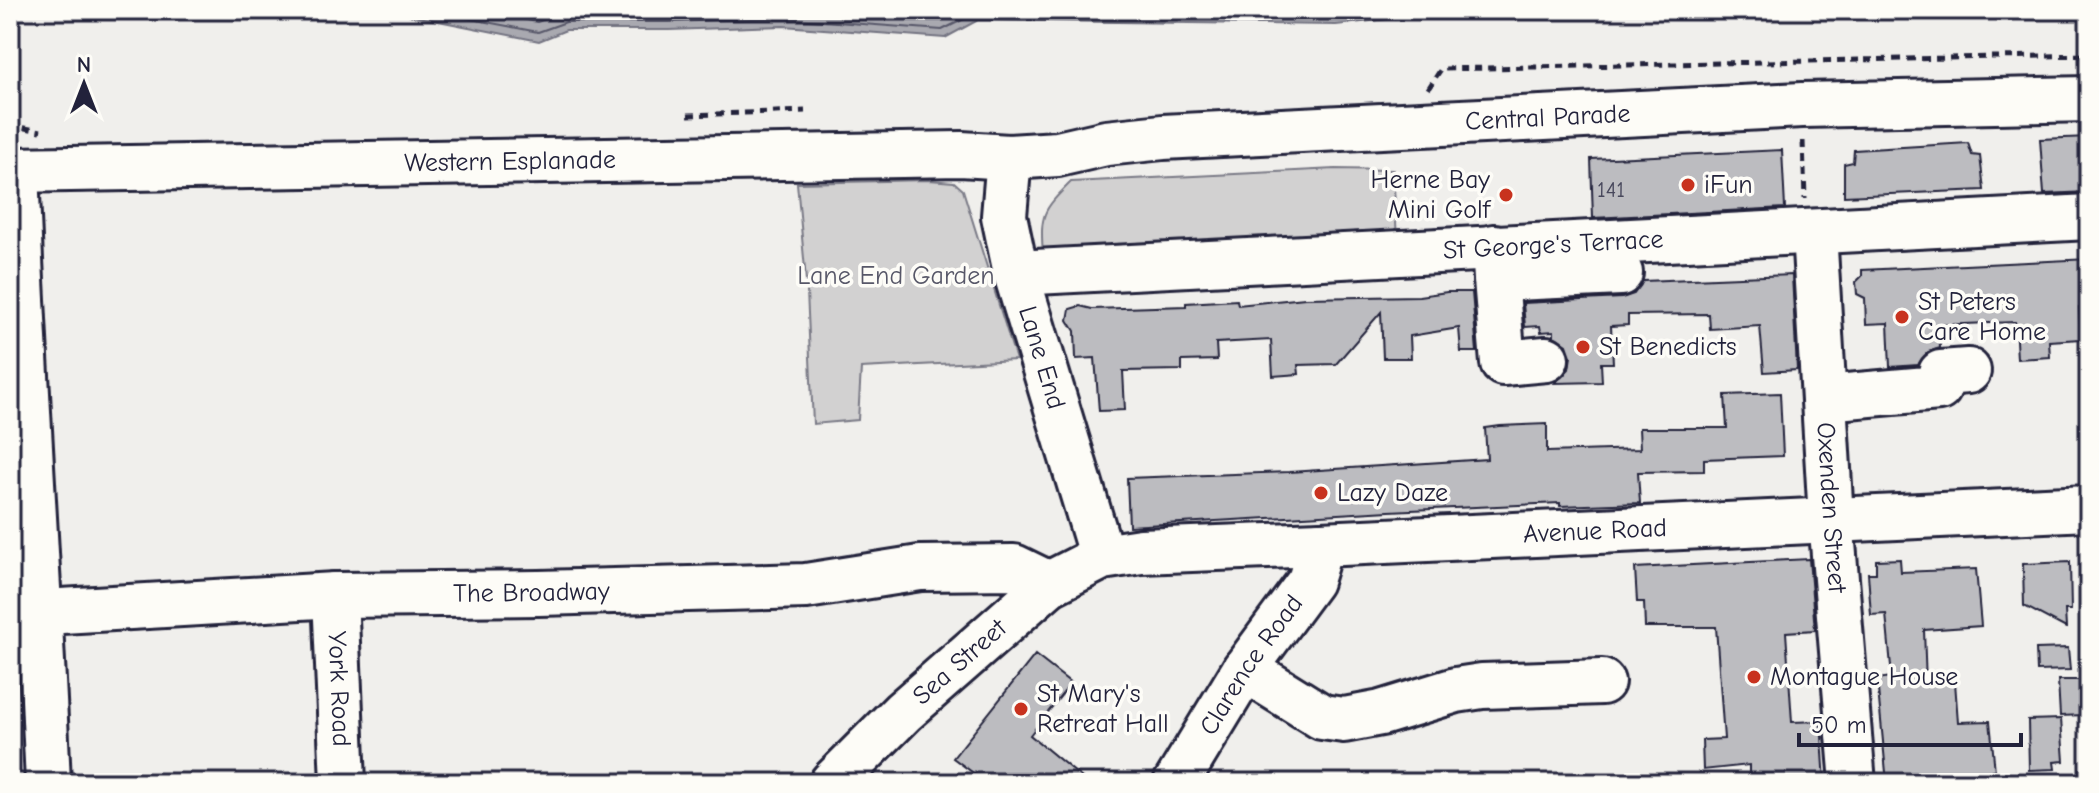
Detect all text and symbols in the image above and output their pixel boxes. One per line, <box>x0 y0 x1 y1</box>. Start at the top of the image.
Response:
north arrow <box>44 44 124 124</box>
text: N <box>77 52 91 78</box>
street label: Central Parade <box>1464 99 1631 137</box>
street label: Western Esplanade <box>404 145 616 178</box>
place label: Herne Bay Mini Golf <box>1371 165 1492 225</box>
place label: iFun <box>1704 170 1753 200</box>
marker: iFun <box>1679 176 1697 194</box>
house number: 141 <box>1597 177 1625 203</box>
marker: Herne Bay Mini Golf <box>1497 186 1515 204</box>
street label: St George's Terrace <box>1442 224 1664 266</box>
park label: Lane End Garden <box>797 261 995 291</box>
place label: St Peters Care Home <box>1918 287 2046 347</box>
street label: Lane End <box>1012 303 1071 413</box>
marker: St Peters Care Home <box>1893 308 1911 326</box>
place label: St Benedicts <box>1599 332 1737 362</box>
marker: St Benedicts <box>1574 338 1592 356</box>
street label: Oxenden Street <box>1810 421 1852 596</box>
place label: Lazy Daze <box>1337 478 1448 508</box>
marker: Lazy Daze <box>1312 484 1330 502</box>
street label: Avenue Road <box>1522 513 1668 550</box>
street label: The Broadway <box>453 576 610 609</box>
street label: Clarence Road <box>1194 589 1309 741</box>
street label: Sea Street <box>907 612 1014 711</box>
street label: York Road <box>322 631 356 747</box>
place label: Montague House <box>1770 662 1958 692</box>
marker: Montague House <box>1745 668 1763 686</box>
place label: St Mary's Retreat Hall <box>1037 679 1169 739</box>
scale bar <box>1799 697 2021 747</box>
marker: St Mary's Retreat Hall <box>1012 700 1030 718</box>
text: 50 m <box>1811 711 1867 739</box>

